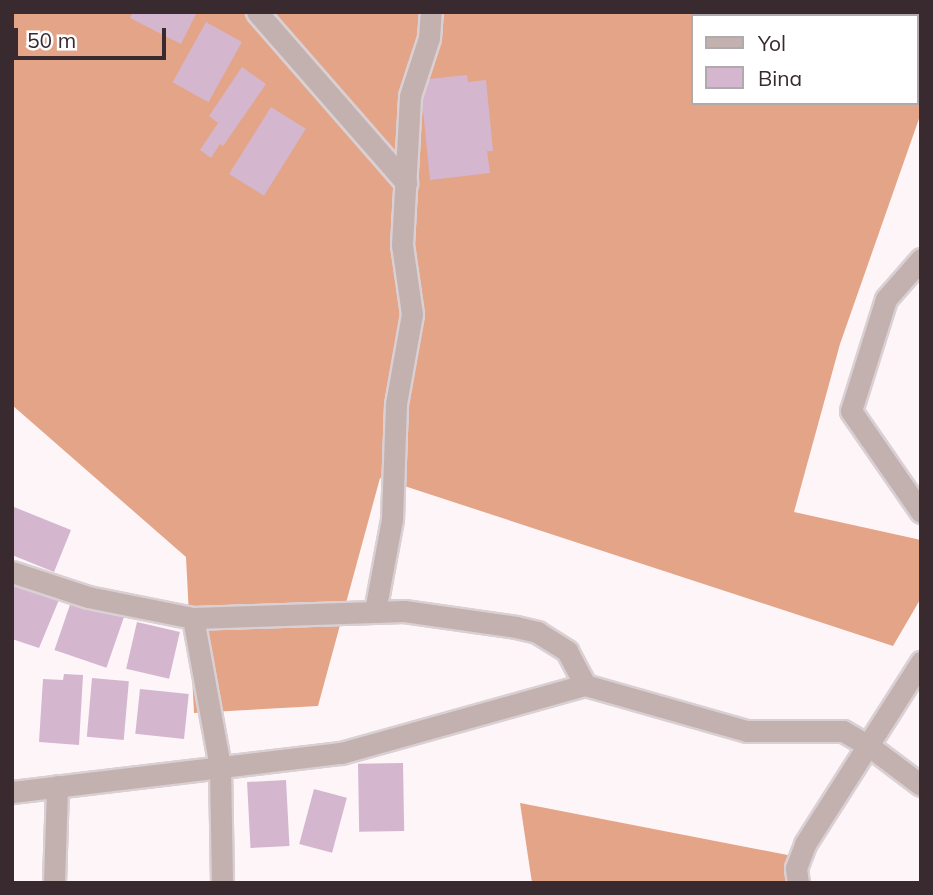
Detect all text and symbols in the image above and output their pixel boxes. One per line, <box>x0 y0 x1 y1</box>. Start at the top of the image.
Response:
scale bar <box>18 14 170 58</box>
legend <box>692 14 919 105</box>
text: 50 m <box>27 27 76 53</box>
text: Yol <box>758 30 786 56</box>
text: Bina <box>758 65 802 91</box>

